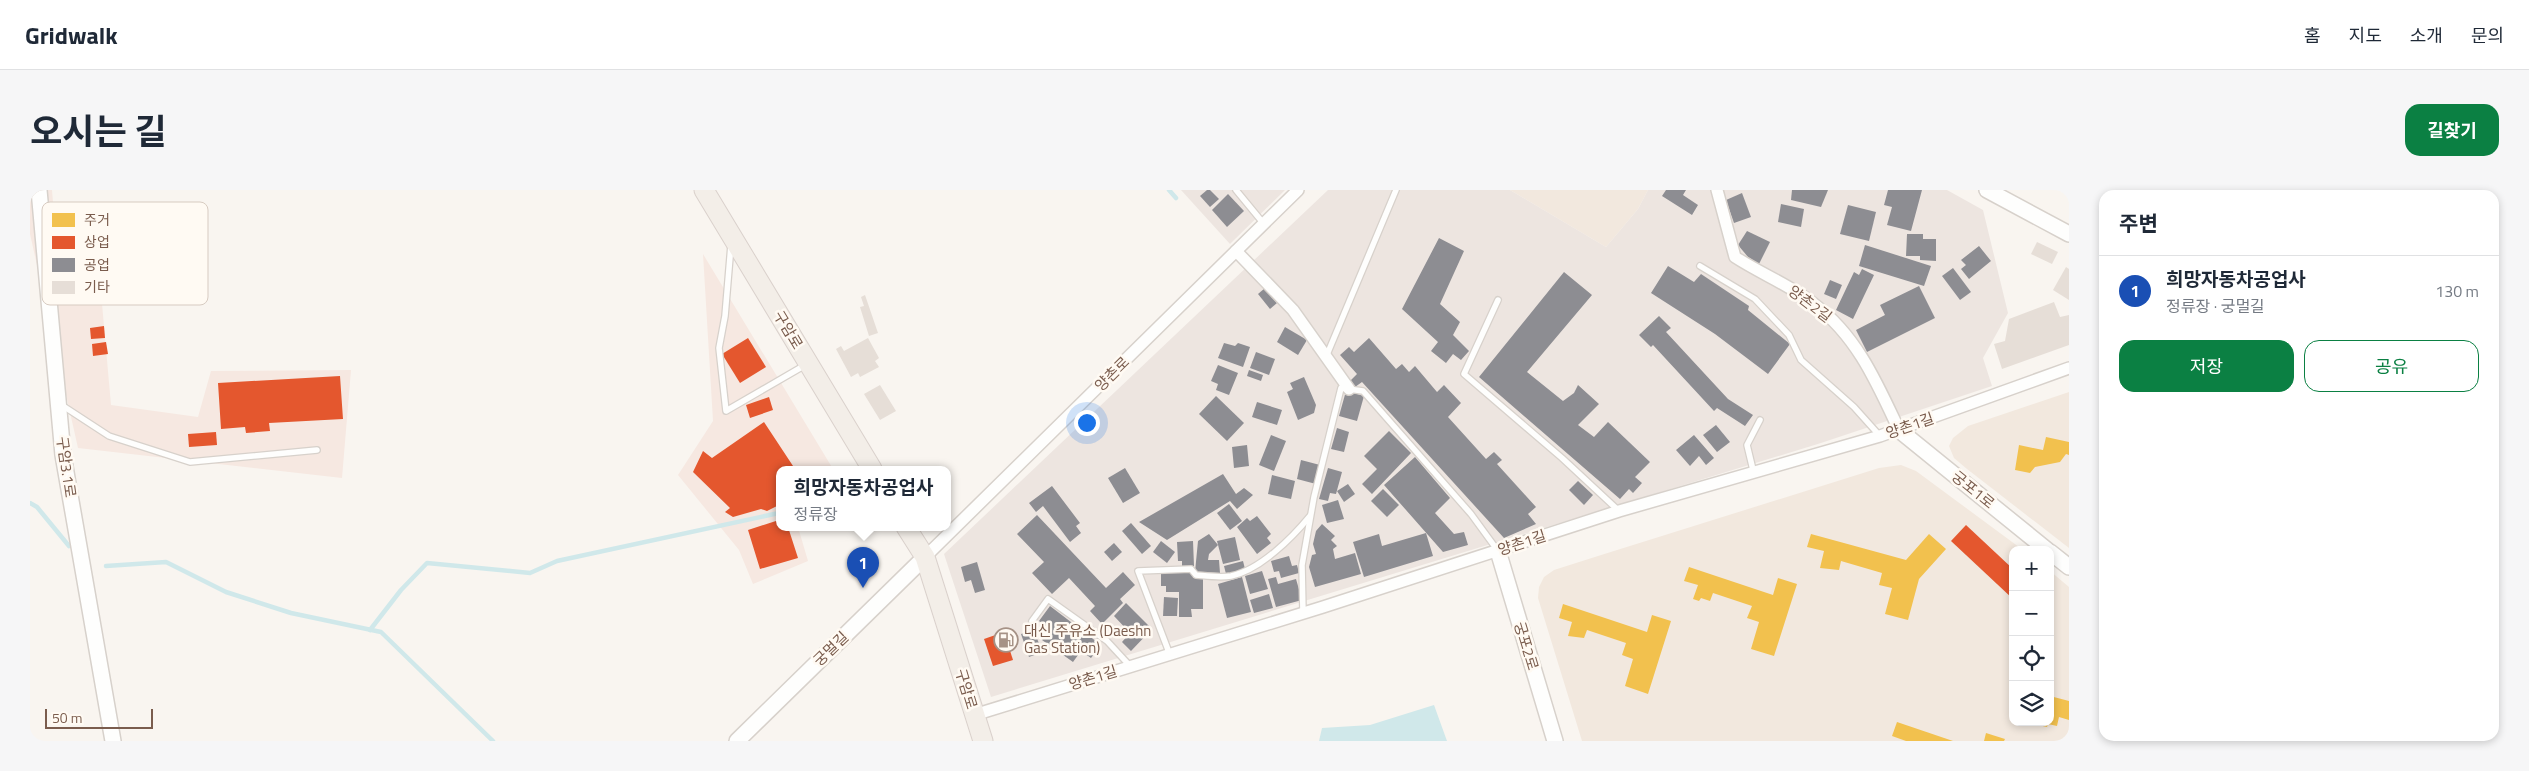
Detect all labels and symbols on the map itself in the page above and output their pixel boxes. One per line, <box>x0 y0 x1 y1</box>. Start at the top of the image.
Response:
legend <box>42 202 208 305</box>
text: 주거 <box>84 209 110 230</box>
text: 상업 <box>84 231 110 252</box>
text: 공업 <box>84 254 110 275</box>
text: 기타 <box>84 276 110 297</box>
street label: 양촌2길 <box>1783 279 1837 328</box>
street label: 구암로 <box>768 306 809 353</box>
street label: 양촌로 <box>1089 351 1134 396</box>
street label: 양촌1길 <box>1883 407 1937 445</box>
your location <box>1074 410 1100 436</box>
street label: 구암3.1로 <box>51 435 82 499</box>
street label: 궁포1로 <box>1947 465 2000 514</box>
street label: 양촌1길 <box>1495 524 1549 561</box>
pin: 1 <box>847 547 879 588</box>
place label: 대신 주유소 (Daeshn Gas Station) <box>1024 619 1151 659</box>
street label: 궁포2로 <box>1508 619 1545 673</box>
street label: 궁멀길 <box>808 626 854 671</box>
fuel station icon: 대신 주유소 (Daeshn Gas Station) <box>993 627 1019 653</box>
street label: 양촌1길 <box>1066 659 1120 696</box>
street label: 구암로 <box>949 666 984 712</box>
scale bar <box>45 706 152 729</box>

